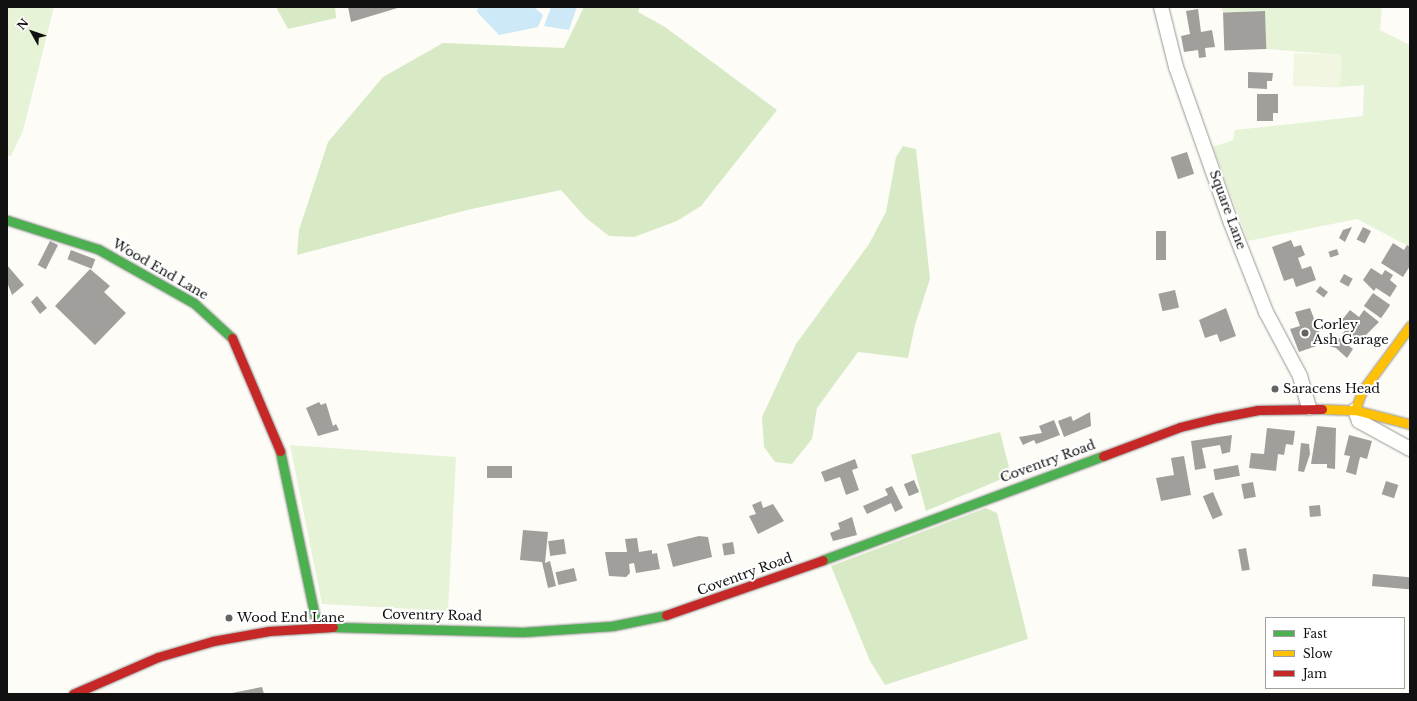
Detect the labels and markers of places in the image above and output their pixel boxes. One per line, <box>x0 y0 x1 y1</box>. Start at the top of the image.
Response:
place label: Corley Ash Garage <box>1313 318 1389 349</box>
marker: Corley Ash Garage <box>1300 328 1310 338</box>
place label: Saracens Head <box>1283 381 1380 397</box>
marker: Saracens Head <box>1270 384 1280 394</box>
place label: Wood End Lane <box>237 610 345 626</box>
marker: Wood End Lane <box>224 613 234 623</box>

